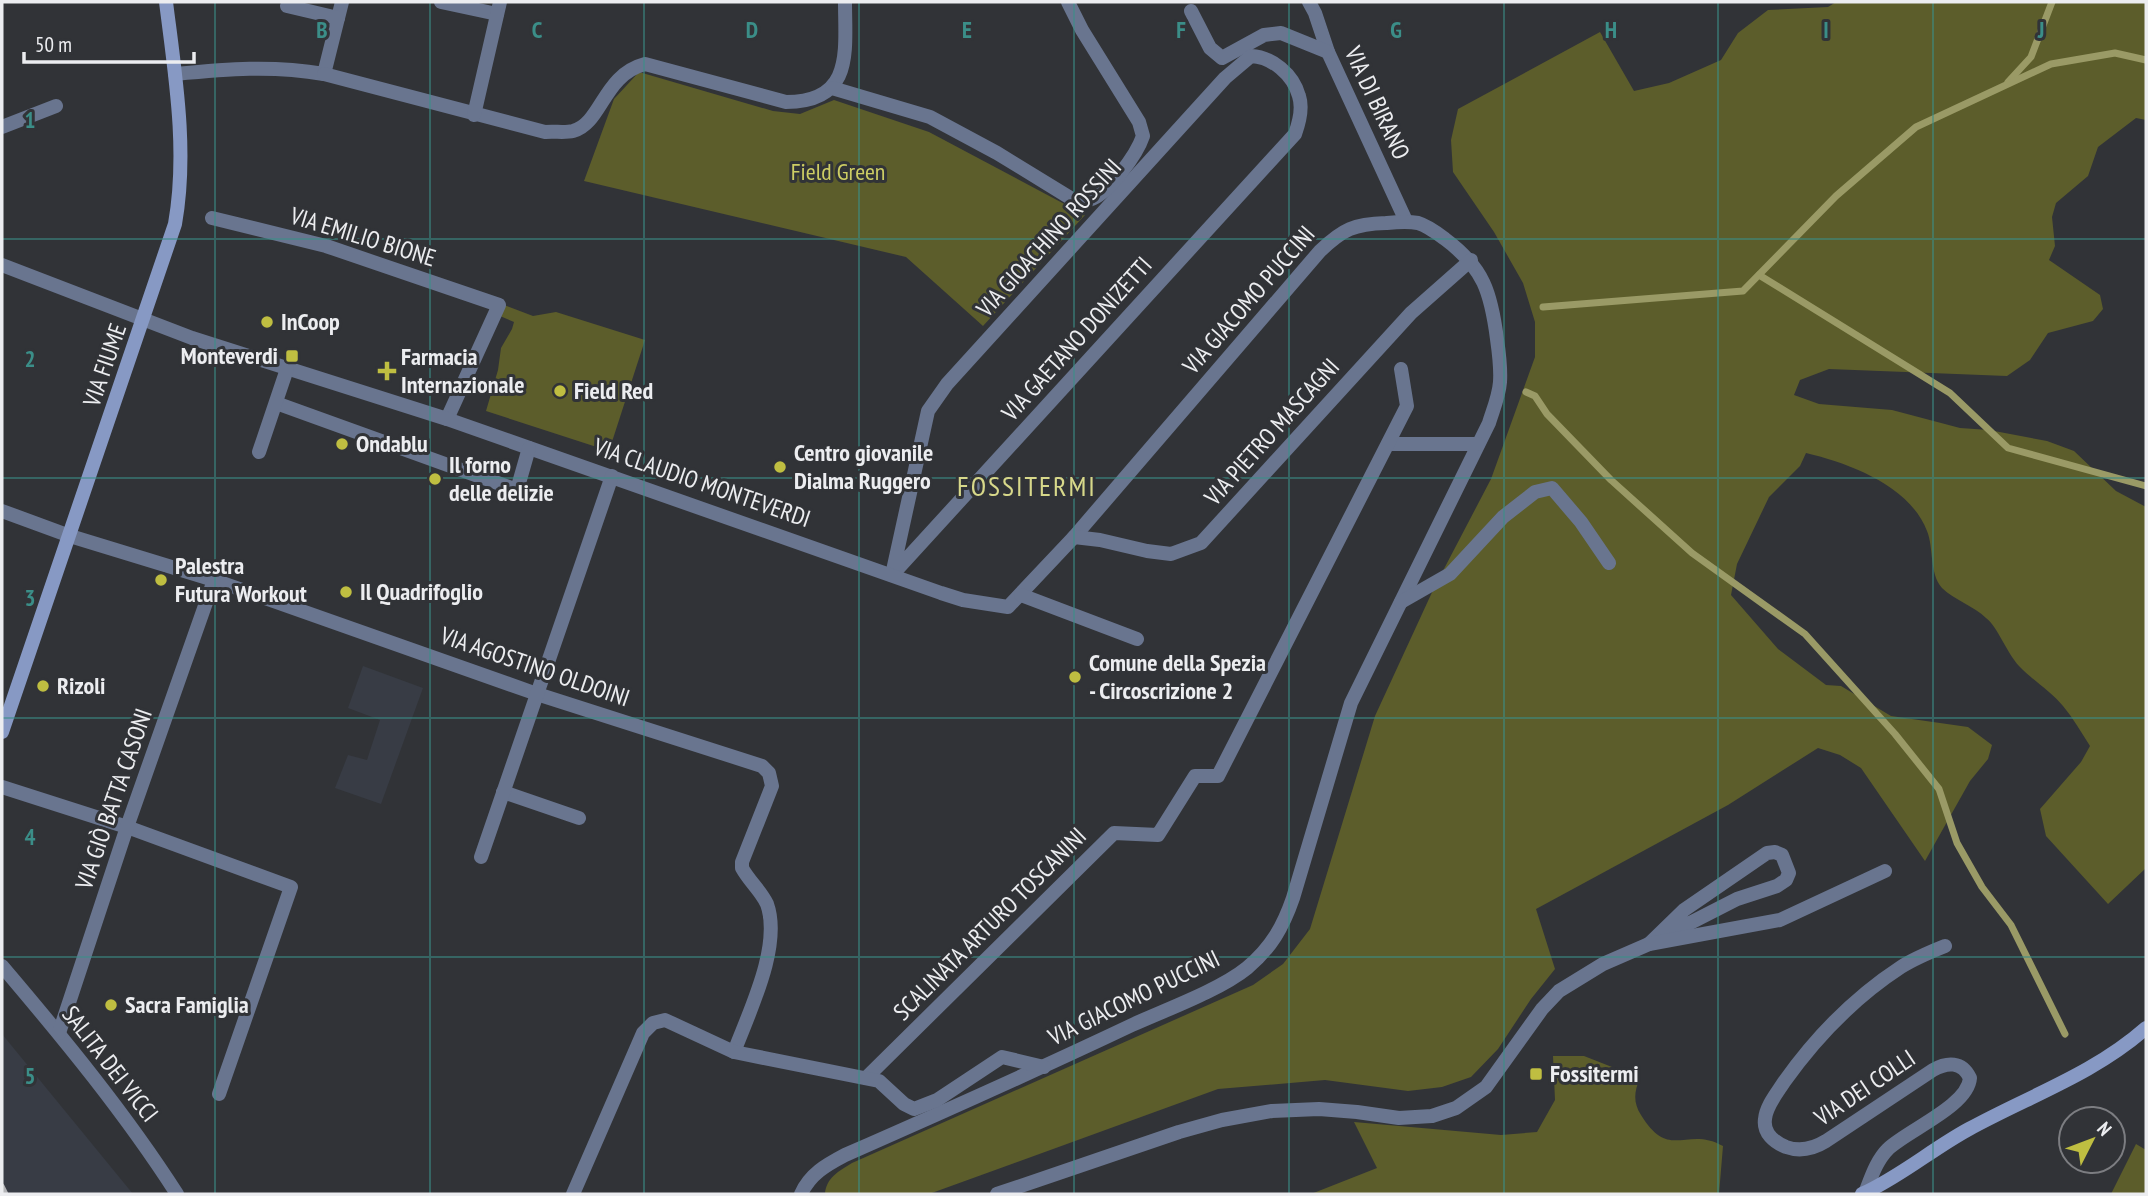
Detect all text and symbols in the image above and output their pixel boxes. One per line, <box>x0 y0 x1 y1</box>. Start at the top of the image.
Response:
text: B <box>316 15 328 44</box>
text: C <box>532 15 543 44</box>
text: D <box>746 15 758 44</box>
text: E <box>962 15 972 44</box>
text: F <box>1176 15 1186 44</box>
text: G <box>1390 15 1402 44</box>
text: H <box>1605 15 1617 44</box>
text: I <box>1823 15 1829 44</box>
text: J <box>2037 15 2044 44</box>
scale bar <box>24 21 194 65</box>
text: 50 m <box>35 31 72 58</box>
street label: VIA DI BIRANO <box>1337 41 1417 164</box>
text: 1 <box>25 105 36 134</box>
street label: VIA GIOACHINO ROSSINI <box>969 152 1128 324</box>
park label: Field Green <box>791 156 885 187</box>
street label: VIA EMILIO BIONE <box>286 199 440 273</box>
street label: VIA GIACOMO PUCCINI <box>1175 219 1322 381</box>
street label: VIA GAETANO DONIZETTI <box>994 250 1159 428</box>
place label: InCoop <box>281 306 340 337</box>
marker: InCoop <box>259 314 275 330</box>
street label: VIA FIUME <box>76 319 133 411</box>
place label: Monteverdi <box>181 340 278 371</box>
place label: Farmacia Internazionale <box>401 341 524 400</box>
text: 2 <box>25 344 36 373</box>
marker: Monteverdi <box>284 348 300 364</box>
street label: VIA PIETRO MASCAGNI <box>1197 352 1346 512</box>
marker: Farmacia Internazionale <box>379 363 395 379</box>
place label: Field Red <box>574 375 653 406</box>
marker: Field Red <box>552 383 568 399</box>
place label: Ondablu <box>356 428 428 459</box>
street label: VIA CLAUDIO MONTEVERDI <box>589 431 815 534</box>
marker: Ondablu <box>334 436 350 452</box>
place label: Centro giovanile Dialma Ruggero <box>794 437 933 496</box>
place label: Il forno delle delizie <box>449 449 554 508</box>
marker: Centro giovanile Dialma Ruggero <box>772 459 788 475</box>
district label: FOSSITERMI <box>957 467 1097 504</box>
marker: Il forno delle delizie <box>427 471 443 487</box>
place label: Palestra Futura Workout <box>175 550 307 609</box>
marker: Palestra Futura Workout <box>153 572 169 588</box>
place label: Il Quadrifoglio <box>360 576 483 607</box>
text: 3 <box>25 583 36 612</box>
marker: Il Quadrifoglio <box>338 584 354 600</box>
street label: VIA AGOSTINO OLDOINI <box>435 619 634 713</box>
place label: Comune della Spezia - Circoscrizione 2 <box>1089 647 1266 706</box>
marker: Comune della Spezia - Circoscrizione 2 <box>1067 669 1083 685</box>
place label: Rizoli <box>57 670 105 701</box>
marker: Rizoli <box>35 678 51 694</box>
street label: VIA GIÒ BATTA CASONI <box>68 704 159 894</box>
street label: SCALINATA ARTURO TOSCANINI <box>887 821 1093 1027</box>
text: 4 <box>25 822 36 851</box>
street label: VIA GIACOMO PUCCINI <box>1042 943 1224 1053</box>
place label: Sacra Famiglia <box>125 989 249 1020</box>
marker: Sacra Famiglia <box>103 997 119 1013</box>
street label: SALITA DEI VICCI <box>55 999 165 1128</box>
street label: VIA DEI COLLI <box>1808 1043 1921 1133</box>
place label: Fossitermi <box>1550 1058 1639 1089</box>
text: 5 <box>25 1061 36 1090</box>
marker: Fossitermi <box>1528 1066 1544 1082</box>
north arrow <box>2057 1105 2127 1175</box>
text: N <box>2092 1117 2117 1140</box>

